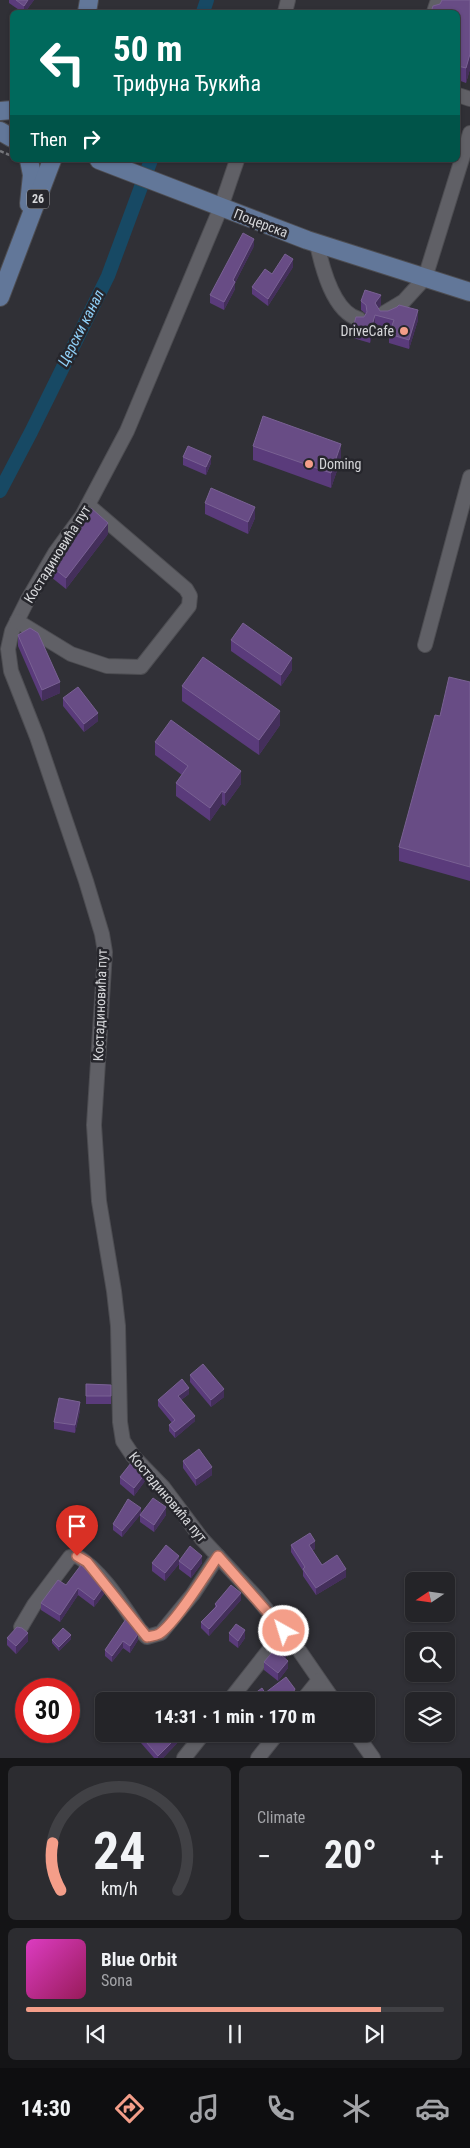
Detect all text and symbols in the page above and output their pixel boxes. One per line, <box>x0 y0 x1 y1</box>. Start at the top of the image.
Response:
text: 50 m <box>113 29 182 70</box>
icon: left <box>30 30 95 95</box>
text: Трифуна Ђукића <box>113 71 261 96</box>
icon: right <box>77 125 105 153</box>
text: Then <box>30 128 67 151</box>
road number: 26 <box>27 190 49 208</box>
street label: Поцерска <box>232 205 290 241</box>
water label: Церски канал <box>54 287 108 369</box>
place label: DriveCafe <box>341 323 394 339</box>
marker: DriveCafe <box>398 325 410 337</box>
place label: Doming <box>319 456 361 472</box>
marker: Doming <box>303 458 315 470</box>
street label: Костадиновића пут <box>20 502 94 606</box>
street label: Костадиновића пут <box>90 948 110 1061</box>
street label: Костадиновића пут <box>126 1449 210 1545</box>
pin <box>56 1505 98 1556</box>
icon: arrive <box>63 1512 91 1540</box>
north arrow <box>405 1572 455 1622</box>
map controls <box>405 1572 455 1742</box>
position arrow <box>257 1604 309 1656</box>
button: search <box>405 1632 455 1682</box>
speed limit sign: 30 <box>15 1678 80 1743</box>
button: layers <box>405 1692 455 1742</box>
text: 14:31 · 1 min · 170 m <box>154 1705 316 1728</box>
text: Climate <box>257 1808 305 1827</box>
text: 24 <box>93 1821 146 1882</box>
text: 20° <box>324 1833 377 1877</box>
text: − <box>257 1840 271 1873</box>
text: + <box>430 1840 444 1873</box>
text: km/h <box>101 1878 138 1899</box>
text: Blue Orbit <box>101 1948 177 1971</box>
text: Sona <box>101 1971 133 1990</box>
icon: previous <box>82 2020 110 2048</box>
icon: pause <box>221 2020 249 2048</box>
icon: next <box>360 2020 388 2048</box>
icon: directions <box>112 2091 147 2126</box>
icon: music <box>187 2091 222 2126</box>
icon: phone <box>263 2091 298 2126</box>
icon: climate <box>339 2091 374 2126</box>
icon: car <box>415 2091 450 2126</box>
text: 14:30 <box>20 2096 71 2121</box>

